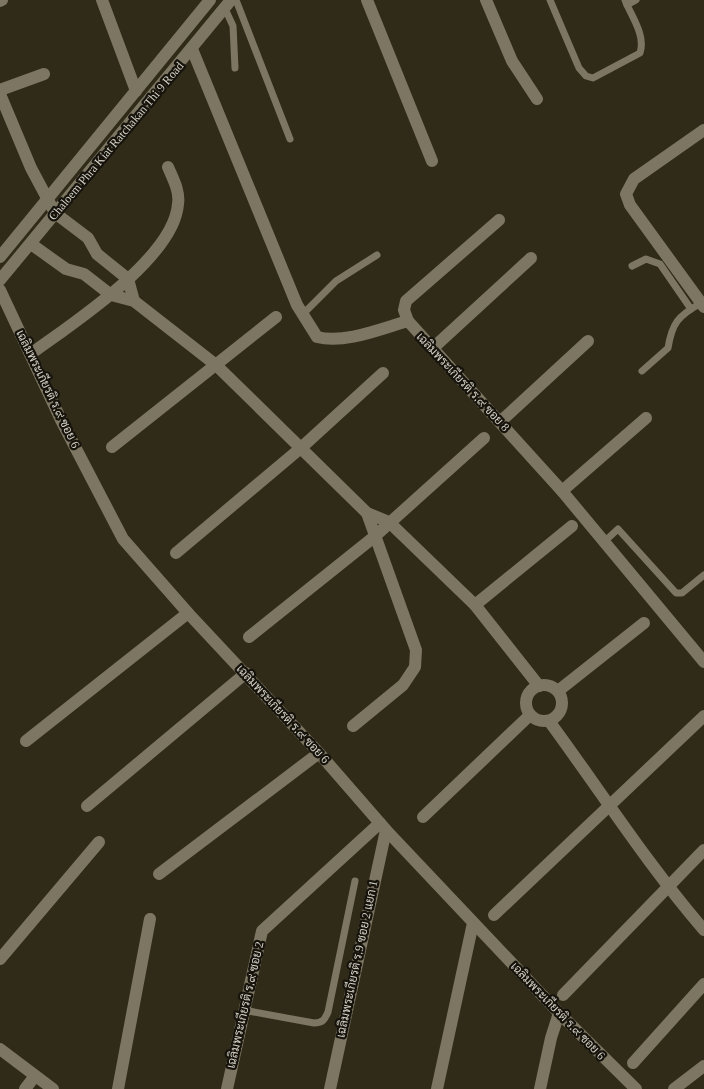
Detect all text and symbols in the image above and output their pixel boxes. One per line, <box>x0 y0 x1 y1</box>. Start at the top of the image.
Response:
street label: Chaloem Phra Kiat Ratchakan Thi 9 Road <box>46 59 186 223</box>
street label: เฉลิมพระเกียรติ ร.๙ ซอย 6 <box>13 327 84 450</box>
street label: เฉลิมพระเกียรติ ร.๙ ซอย 8 <box>414 329 513 434</box>
street label: เฉลิมพระเกียรติ ร.๙ ซอย 6 <box>234 661 333 766</box>
street label: เฉลิมพระเกียรติ ร.9 ซอย 2 แยก 1 <box>333 879 380 1039</box>
street label: เฉลิมพระเกียรติ ร.๙ ซอย 2 <box>223 940 266 1070</box>
street label: เฉลิมพระเกียรติ ร.๙ ซอย 6 <box>508 959 609 1063</box>

